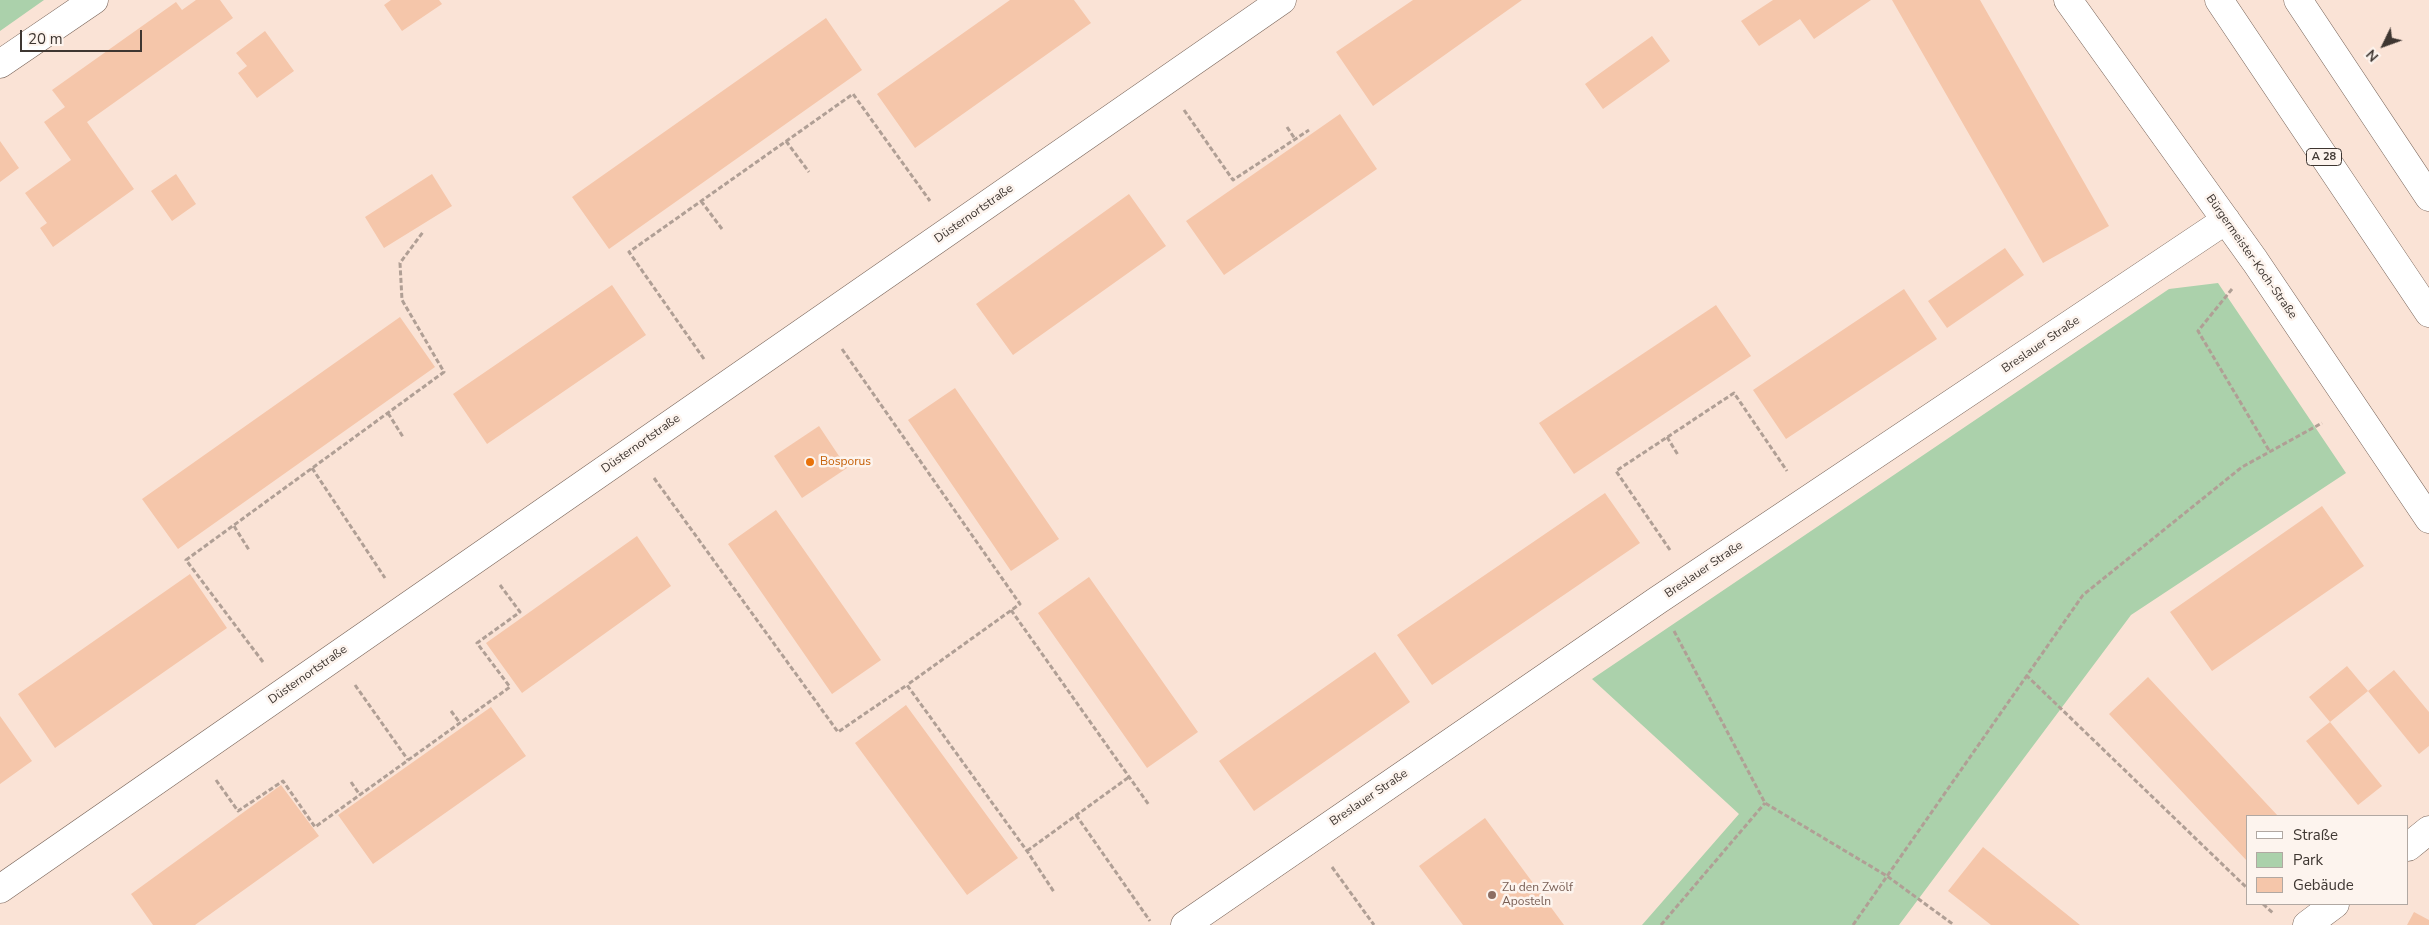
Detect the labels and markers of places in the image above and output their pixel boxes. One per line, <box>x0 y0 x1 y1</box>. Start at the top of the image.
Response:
place label: Bosporus <box>820 455 871 469</box>
marker: Bosporus <box>804 456 816 468</box>
place label: Zu den Zwölf Aposteln <box>1502 881 1573 909</box>
marker: Zu den Zwölf Aposteln <box>1486 889 1498 901</box>

